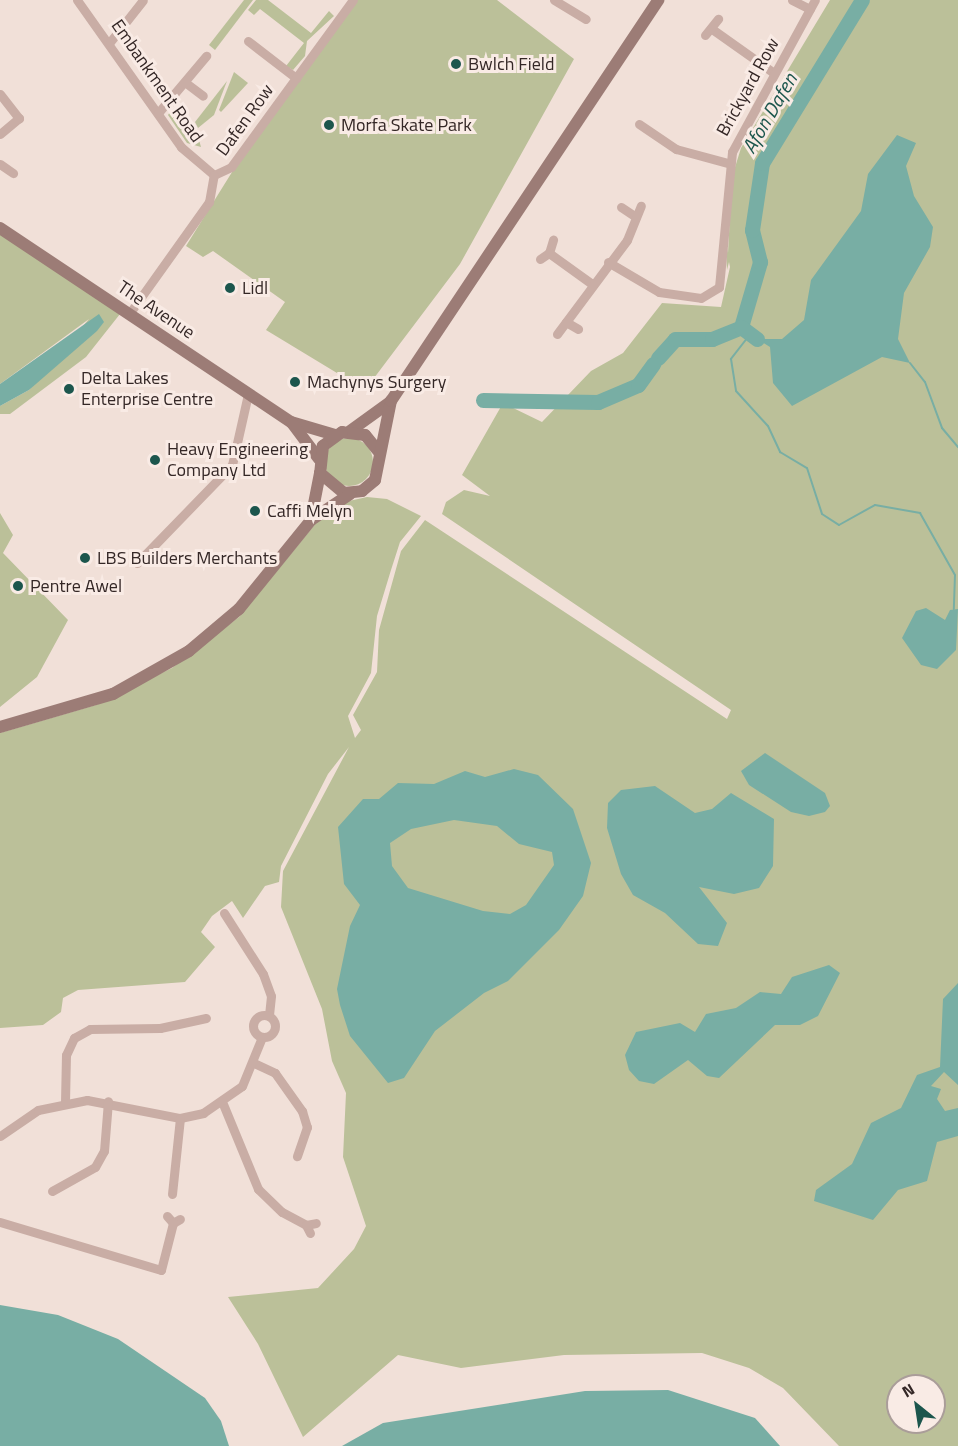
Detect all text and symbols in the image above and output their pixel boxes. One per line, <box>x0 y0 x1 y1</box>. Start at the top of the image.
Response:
street label: Embankment Road <box>107 16 207 146</box>
street label: Brickyard Row <box>712 34 784 140</box>
place label: Bwlch Field <box>468 53 555 75</box>
marker: Bwlch Field <box>449 57 463 71</box>
water label: Afon Dafen <box>736 69 802 157</box>
street label: Dafen Row <box>212 80 278 160</box>
place label: Morfa Skate Park <box>341 114 472 136</box>
marker: Morfa Skate Park <box>322 118 336 132</box>
street label: The Avenue <box>113 276 199 344</box>
place label: Lidl <box>242 277 268 299</box>
marker: Lidl <box>223 281 237 295</box>
place label: Delta Lakes Enterprise Centre <box>81 368 213 410</box>
place label: Machynys Surgery <box>307 371 446 393</box>
marker: Machynys Surgery <box>288 375 302 389</box>
marker: Delta Lakes Enterprise Centre <box>62 382 76 396</box>
place label: Heavy Engineering Company Ltd <box>167 439 308 482</box>
marker: Heavy Engineering Company Ltd <box>148 453 162 467</box>
place label: Caffi Melyn <box>267 500 352 522</box>
marker: Caffi Melyn <box>248 504 262 518</box>
place label: LBS Builders Merchants <box>97 547 277 569</box>
marker: LBS Builders Merchants <box>78 551 92 565</box>
place label: Pentre Awel <box>30 575 122 597</box>
marker: Pentre Awel <box>11 579 25 593</box>
north arrow <box>886 1374 946 1434</box>
text: N <box>897 1377 919 1403</box>

